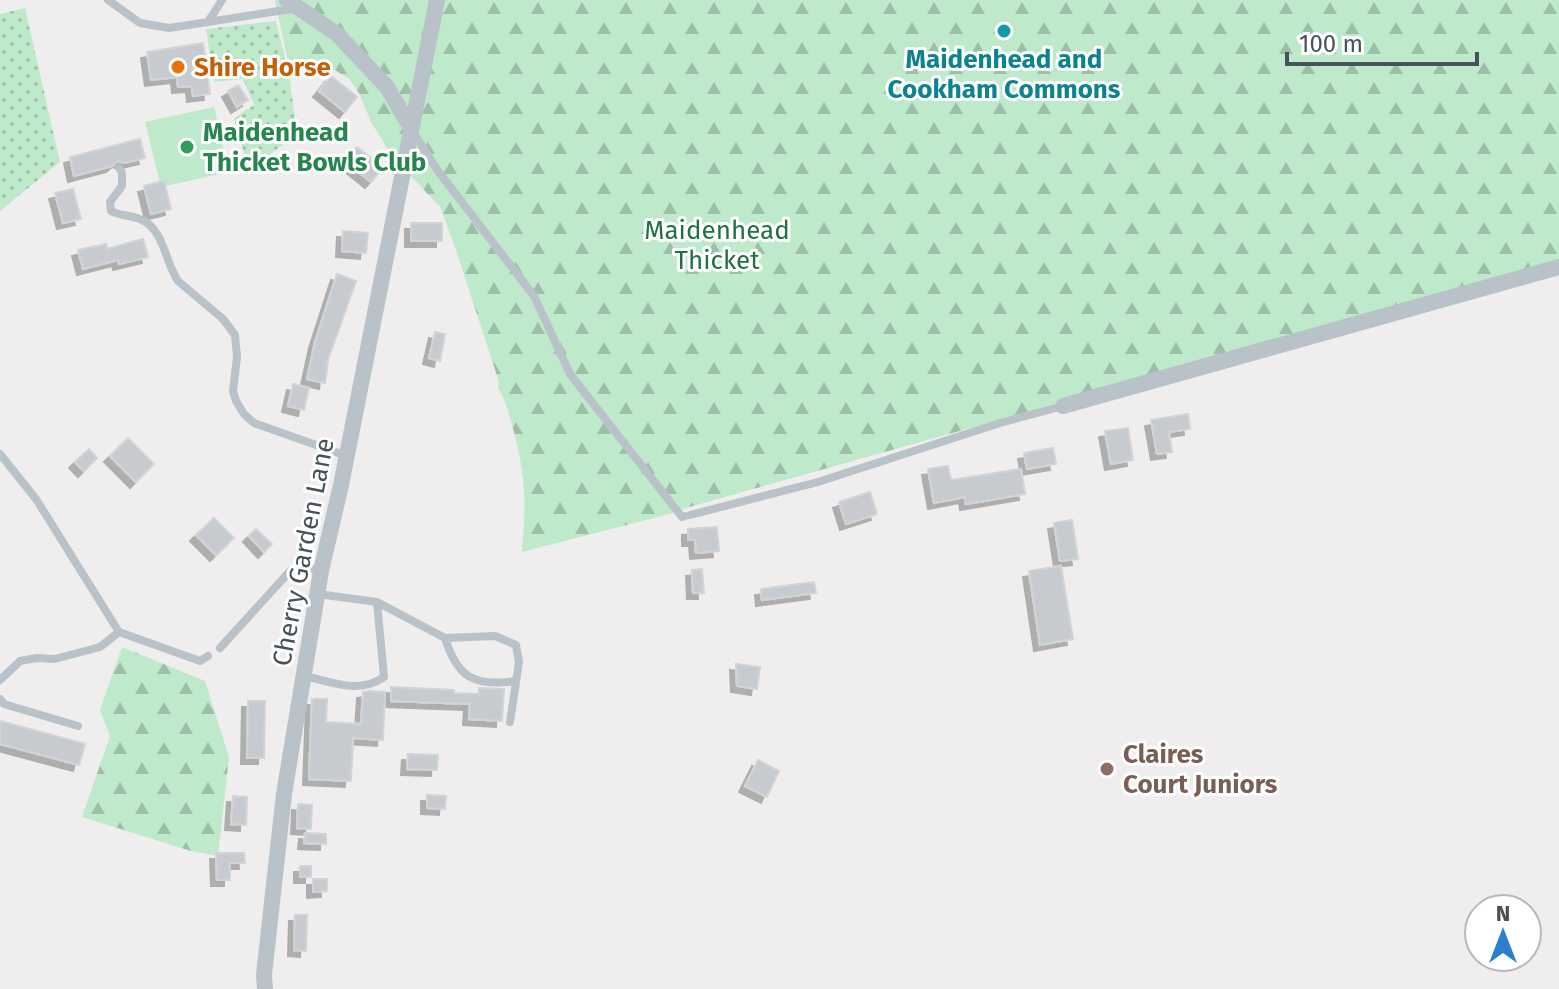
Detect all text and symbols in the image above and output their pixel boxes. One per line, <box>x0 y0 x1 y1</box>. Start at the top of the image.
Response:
scale bar <box>1287 16 1477 66</box>
marker: Maidenhead and Cookham Commons <box>995 22 1013 40</box>
text: 100 m <box>1299 30 1363 58</box>
place label: Maidenhead and Cookham Commons <box>888 44 1121 105</box>
place label: Shire Horse <box>194 52 331 83</box>
marker: Shire Horse <box>169 58 187 76</box>
place label: Maidenhead Thicket Bowls Club <box>203 117 426 178</box>
marker: Maidenhead Thicket Bowls Club <box>178 138 196 156</box>
park label: Maidenhead Thicket <box>644 215 790 276</box>
street label: Cherry Garden Lane <box>266 436 341 669</box>
place label: Claires Court Juniors <box>1123 739 1278 800</box>
marker: Claires Court Juniors <box>1098 760 1116 778</box>
north arrow <box>1463 893 1543 973</box>
text: N <box>1496 900 1510 927</box>

